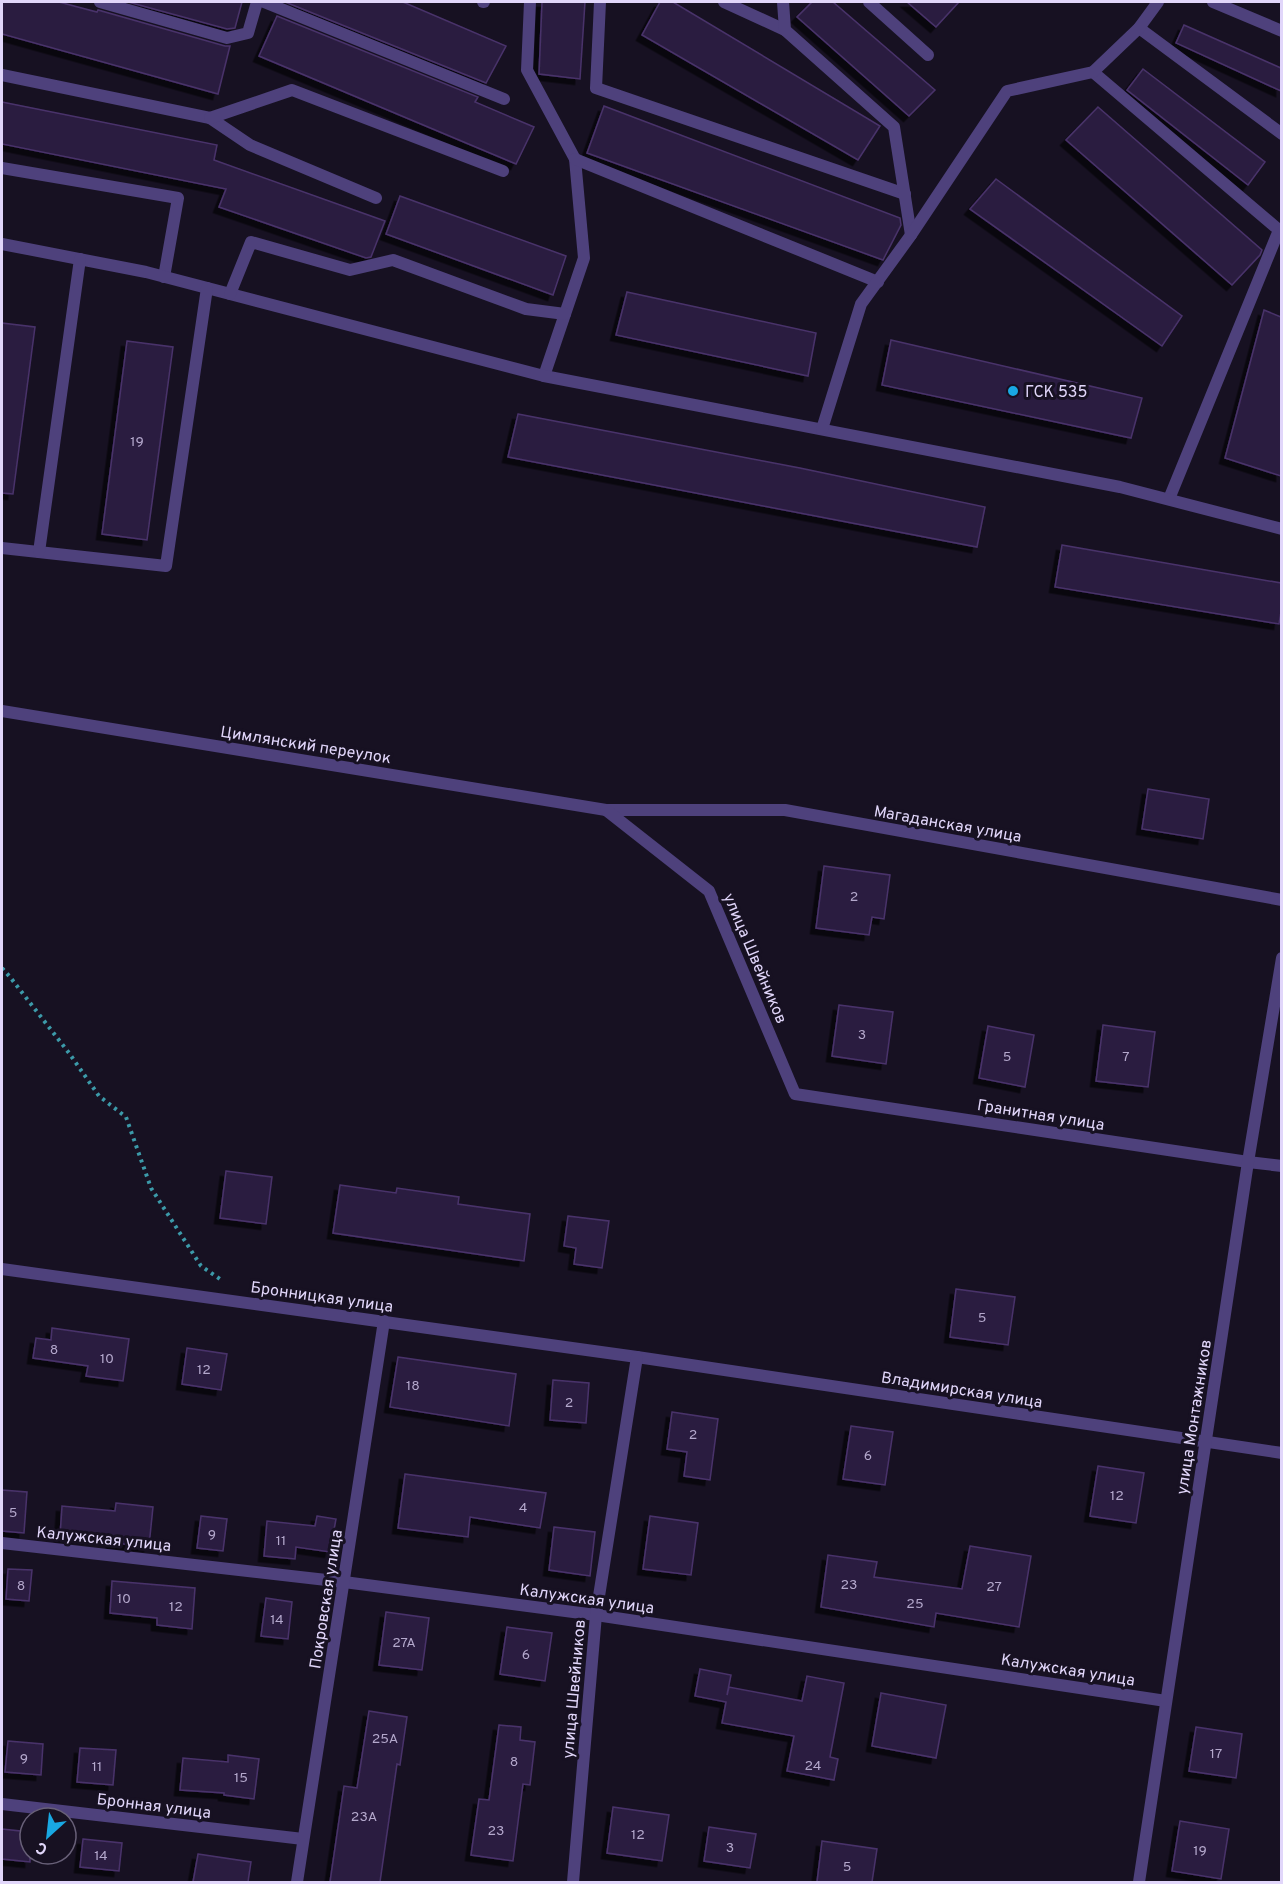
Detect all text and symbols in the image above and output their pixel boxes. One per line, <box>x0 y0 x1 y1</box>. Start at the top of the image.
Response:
place label: ГСК 535 <box>1025 383 1087 403</box>
marker: ГСК 535 <box>1006 384 1020 398</box>
house number: 19 <box>130 434 144 451</box>
street label: Цимлянский переулок <box>219 723 392 769</box>
street label: Магаданская улица <box>872 802 1023 848</box>
house number: 2 <box>850 889 858 906</box>
street label: улица Швейников <box>718 891 791 1027</box>
house number: 3 <box>858 1027 866 1044</box>
house number: 5 <box>1003 1049 1011 1066</box>
house number: 7 <box>1122 1049 1130 1066</box>
street label: Гранитная улица <box>976 1096 1106 1136</box>
street label: Бронницкая улица <box>249 1278 394 1318</box>
house number: 5 <box>978 1310 986 1327</box>
street label: улица Монтажников <box>1173 1338 1217 1496</box>
house number: 8 <box>50 1342 58 1359</box>
house number: 10 <box>100 1351 114 1368</box>
house number: 12 <box>197 1362 211 1379</box>
street label: Владимирская улица <box>880 1368 1044 1414</box>
house number: 18 <box>406 1378 420 1395</box>
house number: 2 <box>565 1395 573 1412</box>
house number: 2 <box>689 1427 697 1444</box>
house number: 6 <box>864 1448 872 1465</box>
house number: 12 <box>1110 1488 1124 1505</box>
house number: 4 <box>519 1500 527 1517</box>
house number: 5 <box>9 1505 17 1522</box>
street label: Калужская улица <box>35 1523 172 1557</box>
house number: 9 <box>208 1527 216 1544</box>
street label: Покровская улица <box>306 1528 348 1670</box>
house number: 11 <box>276 1533 286 1550</box>
house number: 23 <box>841 1577 858 1594</box>
house number: 8 <box>17 1578 25 1595</box>
house number: 27 <box>986 1579 1002 1596</box>
street label: Калужская улица <box>518 1581 655 1619</box>
house number: 10 <box>117 1591 131 1608</box>
house number: 25 <box>906 1596 924 1613</box>
house number: 12 <box>169 1599 183 1616</box>
house number: 14 <box>270 1612 284 1629</box>
street label: улица Швейников <box>559 1619 591 1760</box>
house number: 27А <box>392 1635 416 1652</box>
house number: 6 <box>522 1647 530 1664</box>
street label: Калужская улица <box>999 1651 1136 1691</box>
house number: 25А <box>372 1731 398 1748</box>
house number: 17 <box>1210 1746 1222 1763</box>
house number: 9 <box>20 1751 28 1768</box>
house number: 8 <box>510 1754 518 1771</box>
house number: 24 <box>804 1758 822 1775</box>
house number: 11 <box>92 1759 102 1776</box>
house number: 15 <box>234 1770 248 1787</box>
street label: Бронная улица <box>95 1790 212 1824</box>
north arrow <box>18 1806 78 1866</box>
house number: 23А <box>351 1809 377 1826</box>
house number: 23 <box>488 1823 505 1840</box>
house number: 12 <box>631 1827 645 1844</box>
text: С <box>33 1836 51 1859</box>
house number: 3 <box>726 1840 734 1857</box>
house number: 19 <box>1193 1843 1207 1860</box>
house number: 14 <box>94 1848 108 1865</box>
house number: 5 <box>843 1859 851 1876</box>

